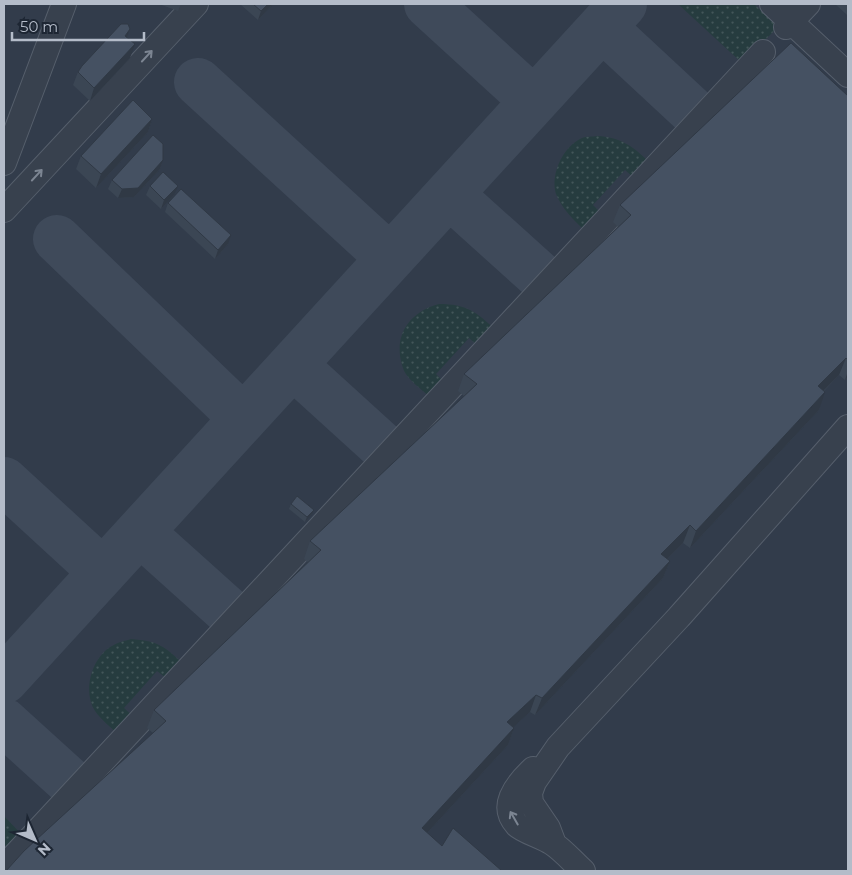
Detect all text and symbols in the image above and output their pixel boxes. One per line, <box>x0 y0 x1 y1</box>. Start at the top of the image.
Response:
scale bar <box>12 10 145 42</box>
text: 50 m <box>20 17 58 36</box>
one-way arrow <box>142 49 153 62</box>
one-way arrow <box>31 168 43 181</box>
one-way arrow <box>509 811 519 826</box>
north arrow <box>10 815 60 865</box>
text: N <box>34 839 55 860</box>

